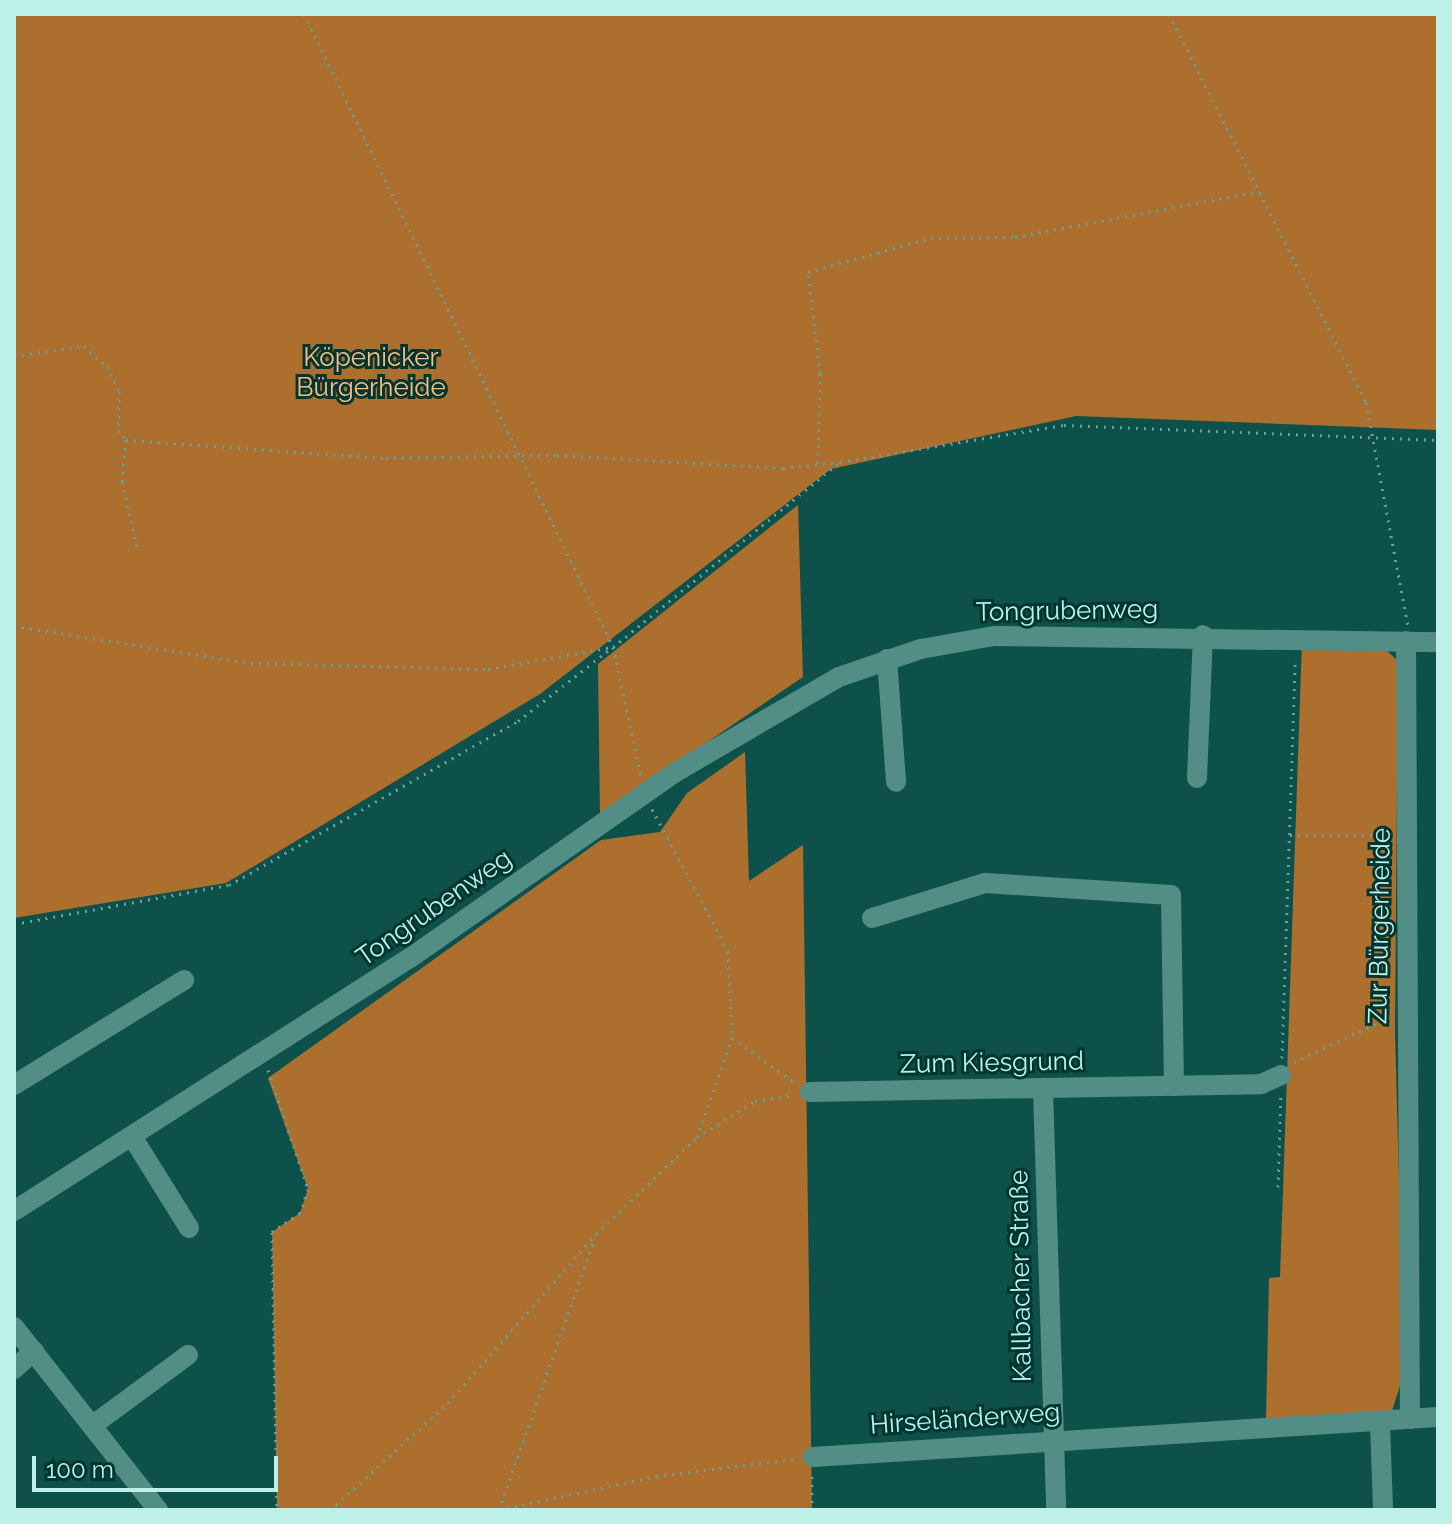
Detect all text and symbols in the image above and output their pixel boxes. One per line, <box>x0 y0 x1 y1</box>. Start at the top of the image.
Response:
park label: Köpenicker Bürgerheide <box>296 342 446 404</box>
street label: Tongrubenweg <box>976 594 1158 628</box>
street label: Zur Bürgerheide <box>1363 827 1397 1025</box>
street label: Tongrubenweg <box>350 843 518 973</box>
street label: Zum Kiesgrund <box>900 1046 1084 1080</box>
street label: Kallbacher Straße <box>1004 1169 1038 1383</box>
street label: Hirseländerweg <box>869 1397 1061 1441</box>
scale bar <box>36 1440 282 1490</box>
text: 100 m <box>46 1455 114 1484</box>

